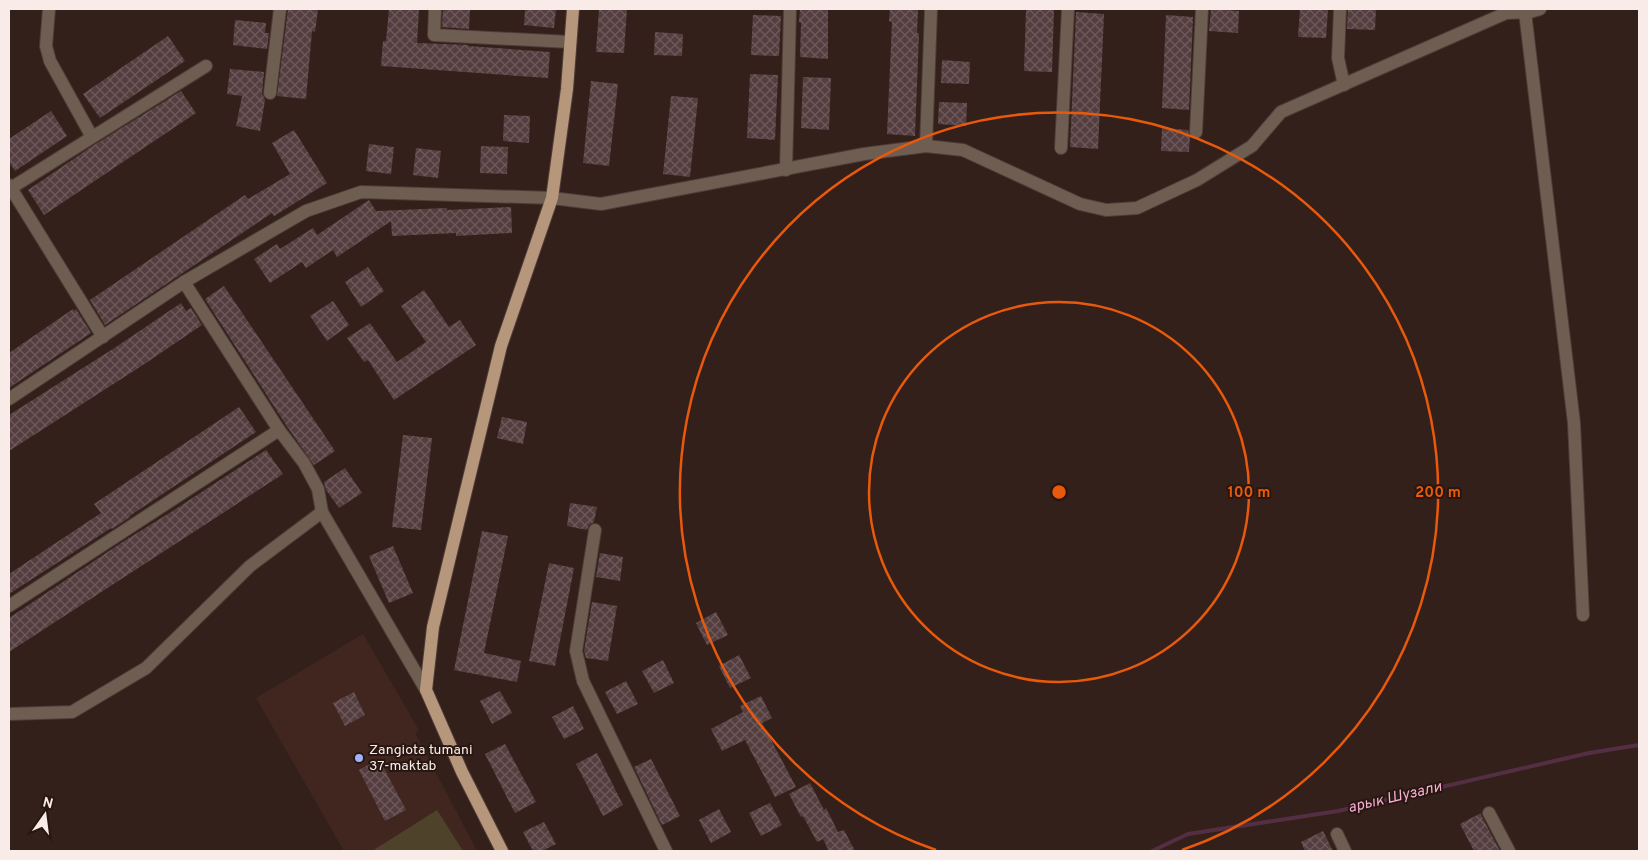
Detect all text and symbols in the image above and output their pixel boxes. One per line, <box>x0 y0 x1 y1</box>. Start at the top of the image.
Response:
centre of rings <box>1050 483 1068 501</box>
text: 100 m <box>1228 484 1270 503</box>
text: 200 m <box>1415 484 1461 503</box>
place label: Zangiota tumani 37-maktab <box>369 742 473 775</box>
marker: Zangiota tumani 37-maktab <box>353 752 365 764</box>
water label: арык Шузали <box>1346 778 1444 818</box>
north arrow <box>20 790 70 840</box>
text: N <box>41 794 55 813</box>

